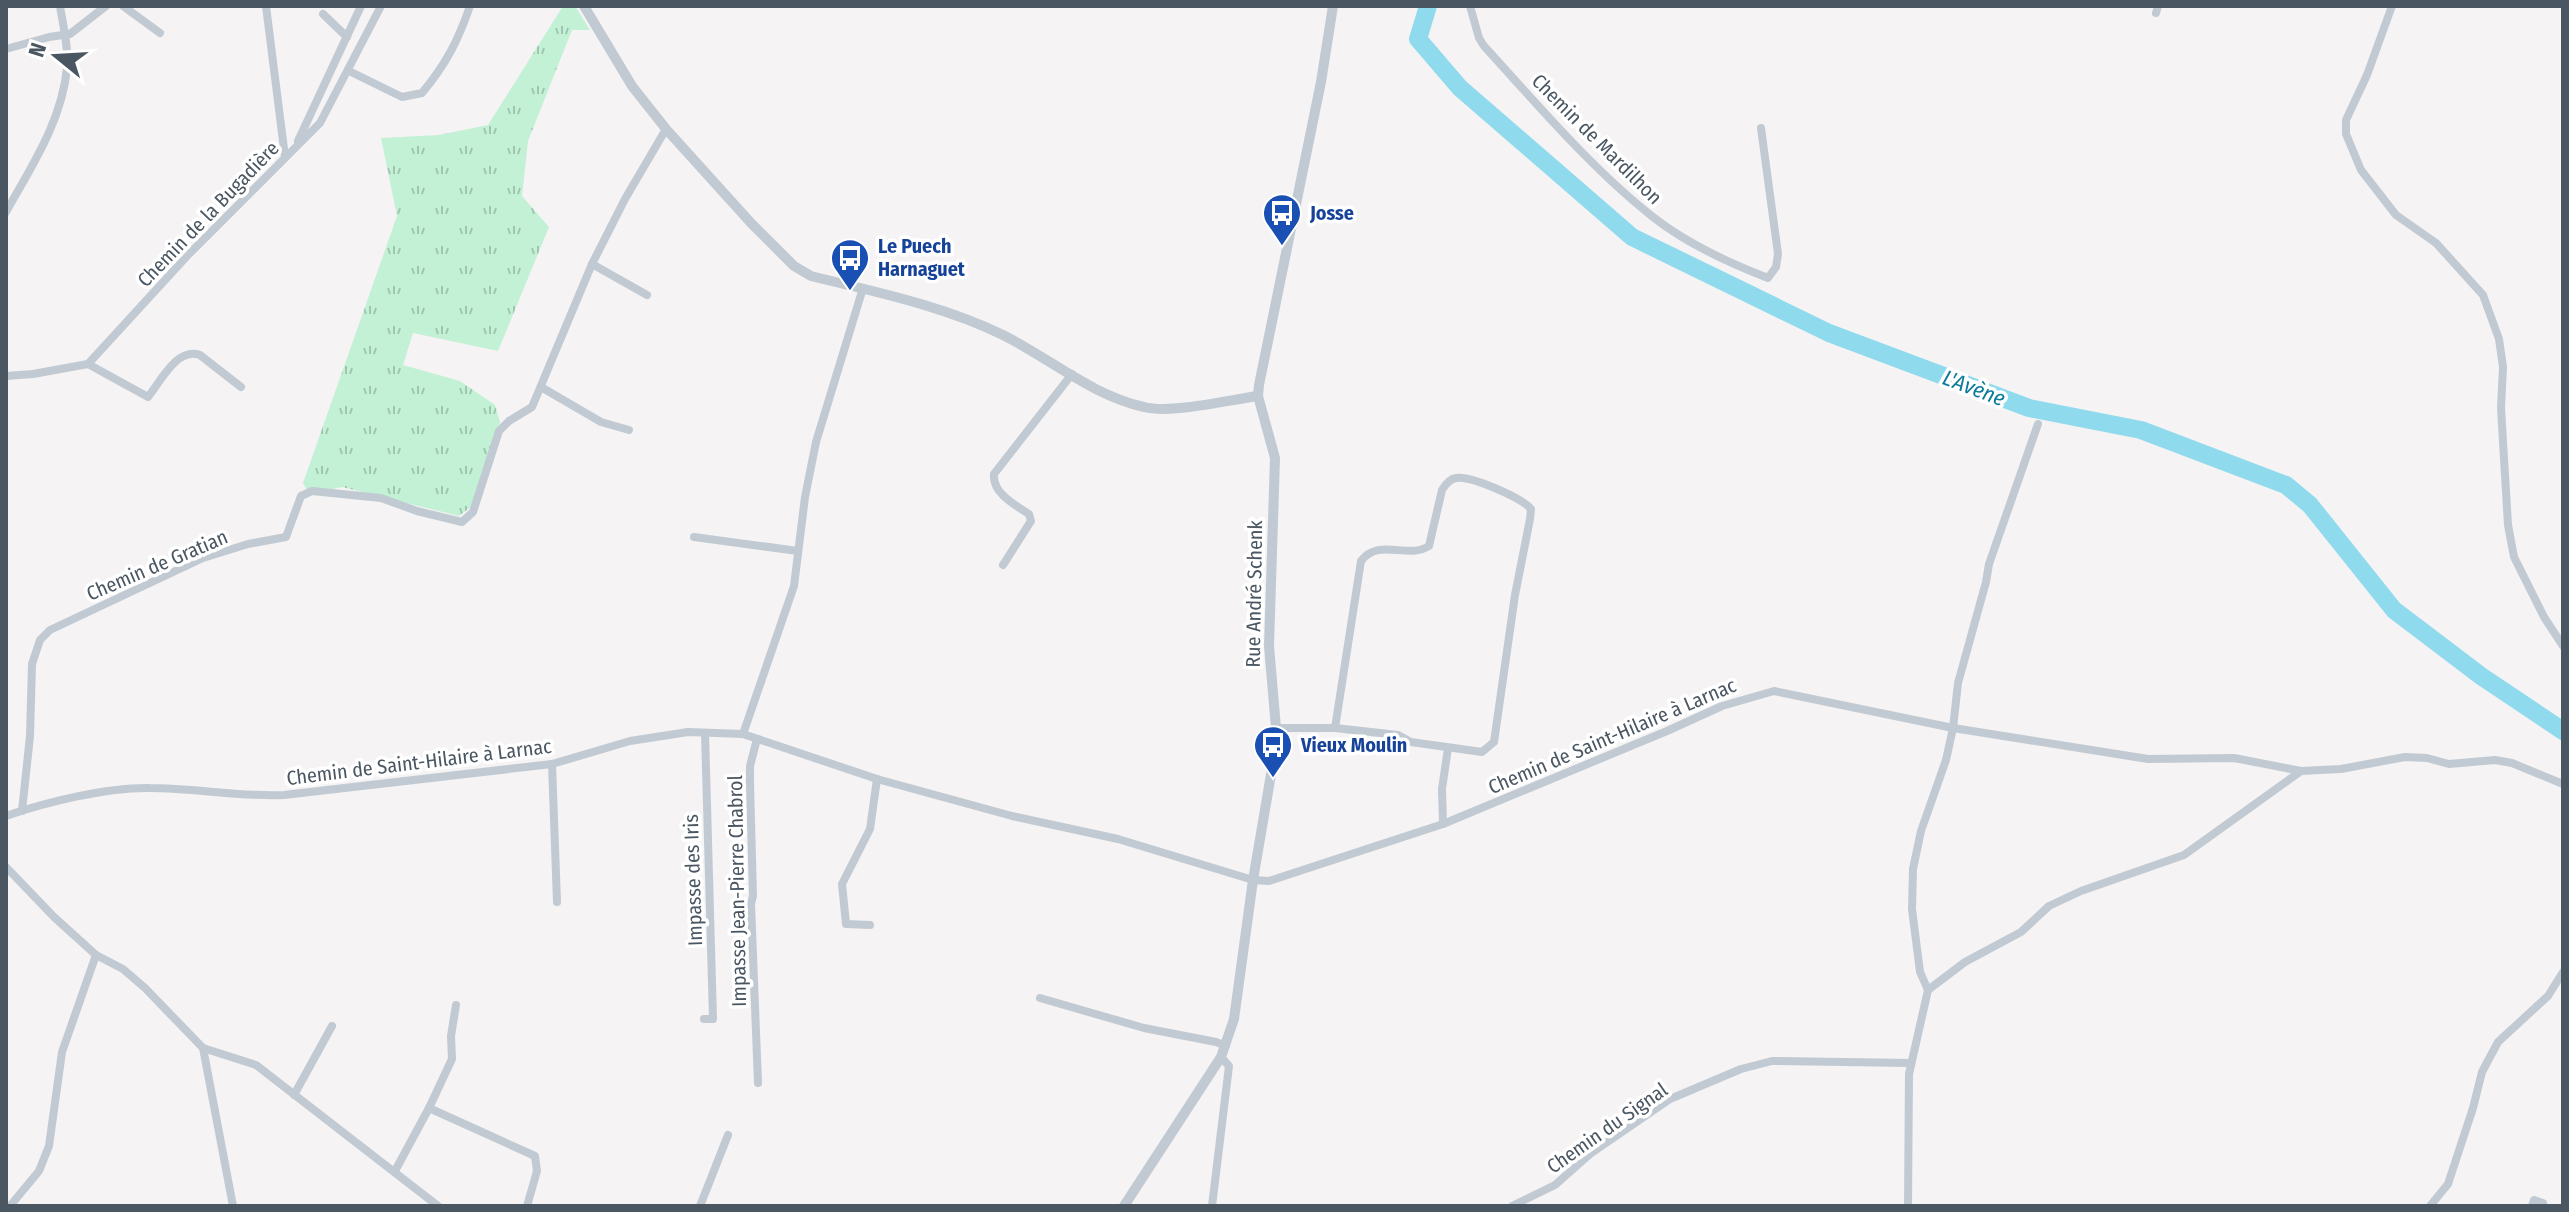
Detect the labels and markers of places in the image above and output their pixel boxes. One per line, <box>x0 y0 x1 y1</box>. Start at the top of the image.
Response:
bus stop icon: Josse <box>1261 192 1303 247</box>
place label: Josse <box>1309 201 1354 225</box>
place label: Le Puech Harnaguet <box>878 234 966 281</box>
bus stop icon: Le Puech Harnaguet <box>829 237 871 292</box>
bus stop icon: Vieux Moulin <box>1252 724 1294 779</box>
place label: Vieux Moulin <box>1300 733 1407 757</box>

